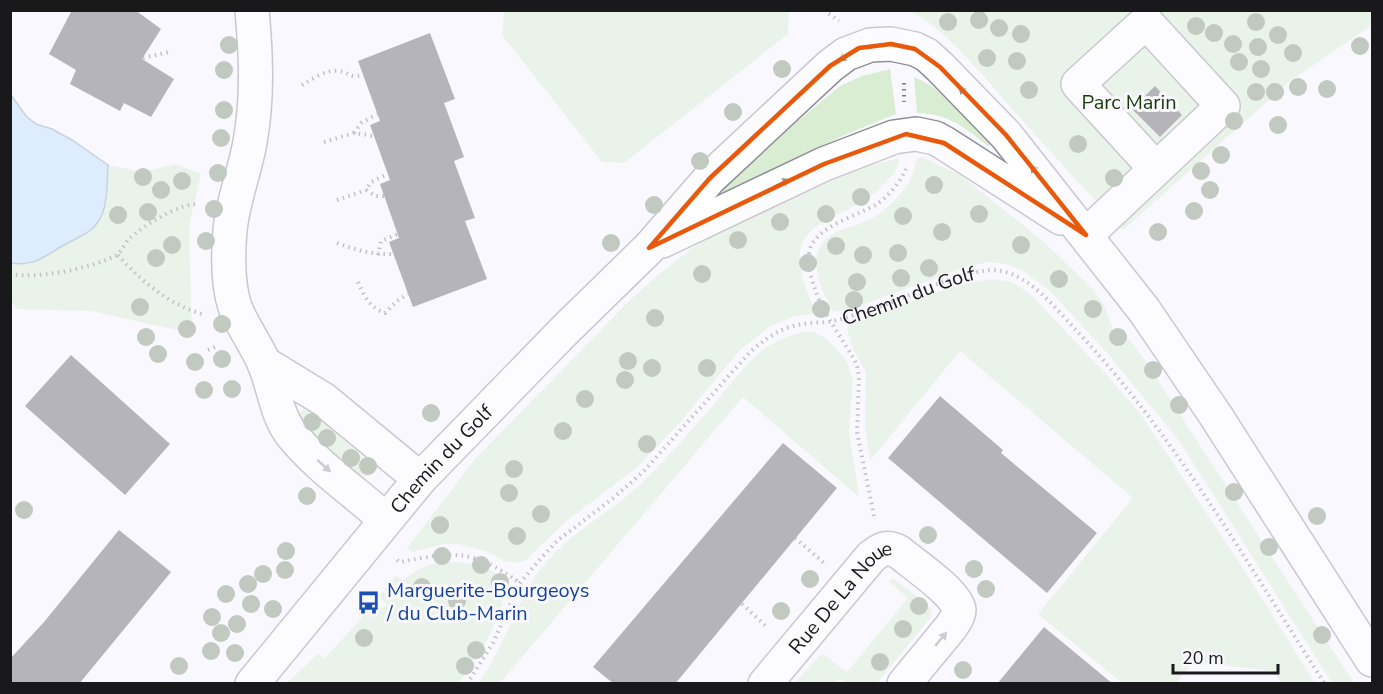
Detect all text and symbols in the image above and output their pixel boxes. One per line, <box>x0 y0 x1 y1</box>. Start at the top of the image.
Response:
one-way arrow <box>838 50 854 61</box>
one-way arrow <box>959 86 973 100</box>
park label: Parc Marin <box>1081 89 1177 116</box>
one-way arrow <box>1031 165 1043 180</box>
one-way arrow <box>773 178 790 187</box>
street label: Chemin du Golf <box>838 259 978 332</box>
street label: Chemin du Golf <box>384 398 499 519</box>
one-way arrow <box>316 459 331 472</box>
street label: Rue De La Noue <box>782 535 893 659</box>
place label: Marguerite-Bourgeoys / du Club-Marin <box>386 577 589 627</box>
bus stop icon: Marguerite-Bourgeoys / du Club-Marin <box>356 589 382 615</box>
one-way arrow <box>934 632 947 647</box>
scale bar <box>1173 637 1278 675</box>
text: 20 m <box>1182 646 1224 670</box>

